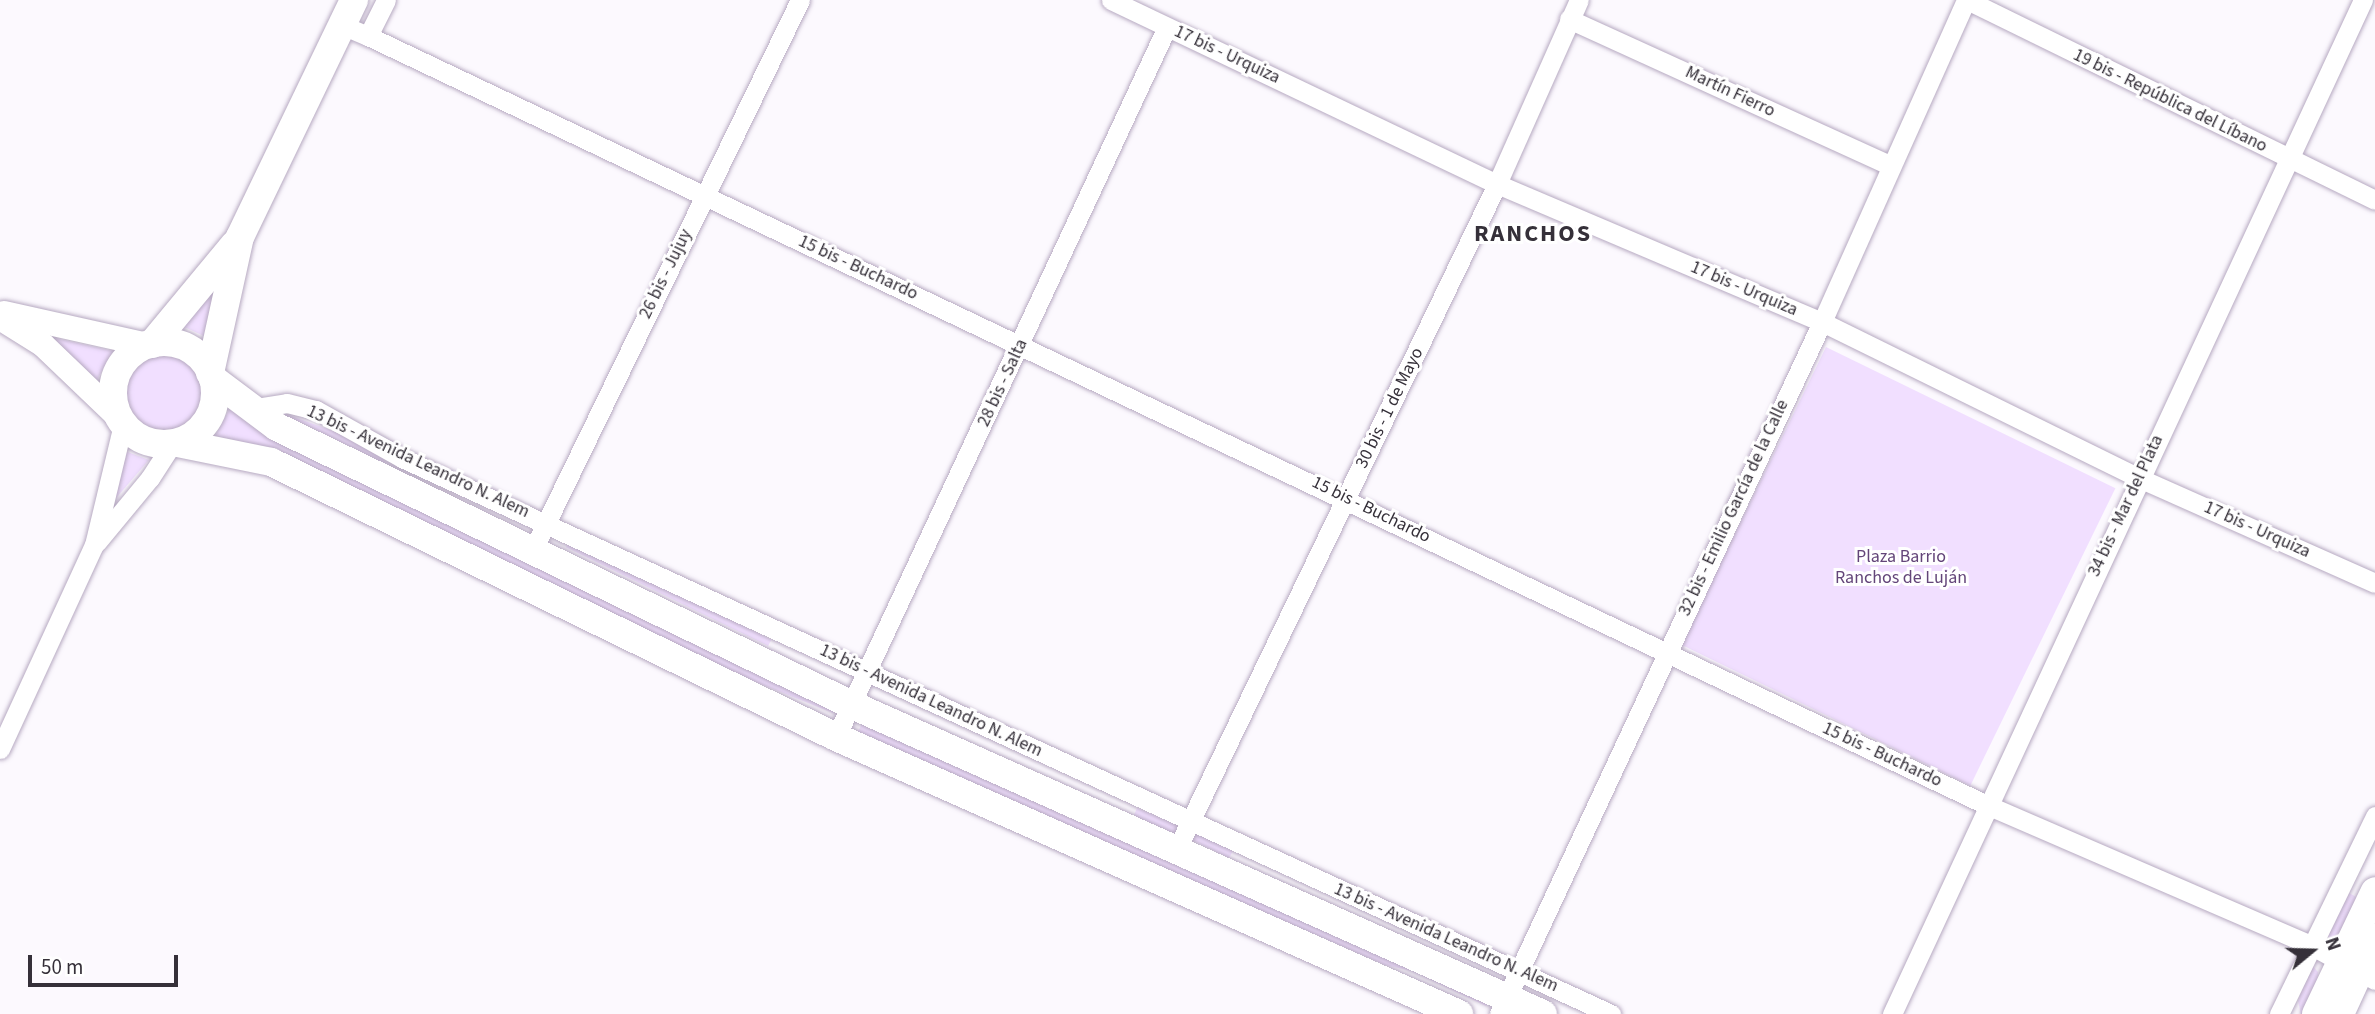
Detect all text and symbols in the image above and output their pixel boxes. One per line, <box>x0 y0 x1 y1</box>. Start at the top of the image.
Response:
street label: 17 bis - Urquiza <box>1171 21 1283 89</box>
street label: 19 bis - República del Líbano <box>2069 45 2271 157</box>
street label: Martín Fierro <box>1682 62 1778 122</box>
district label: RANCHOS <box>1475 220 1591 248</box>
street label: 26 bis - Jujuy <box>635 226 697 322</box>
street label: 15 bis - Buchardo <box>795 231 921 305</box>
street label: 17 bis - Urquiza <box>1687 257 1801 321</box>
street label: 28 bis - Salta <box>973 336 1033 430</box>
street label: 30 bis - 1 de Mayo <box>1351 344 1429 472</box>
street label: 32 bis - Emilio García de la Calle <box>1674 396 1794 620</box>
street label: 13 bis - Avenida Leandro N. Alem <box>303 401 533 523</box>
street label: 34 bis - Mar del Plata <box>2084 432 2168 580</box>
street label: 15 bis - Buchardo <box>1308 472 1434 548</box>
street label: 17 bis - Urquiza <box>2200 497 2314 563</box>
park label: Plaza Barrio Ranchos de Luján <box>1835 547 1967 590</box>
street label: 13 bis - Avenida Leandro N. Alem <box>816 640 1046 762</box>
street label: 15 bis - Buchardo <box>1819 718 1945 792</box>
street label: 13 bis - Avenida Leandro N. Alem <box>1330 879 1562 997</box>
north arrow <box>2277 916 2347 986</box>
text: N <box>2318 934 2347 954</box>
scale bar <box>32 940 182 984</box>
text: 50 m <box>41 952 83 982</box>

